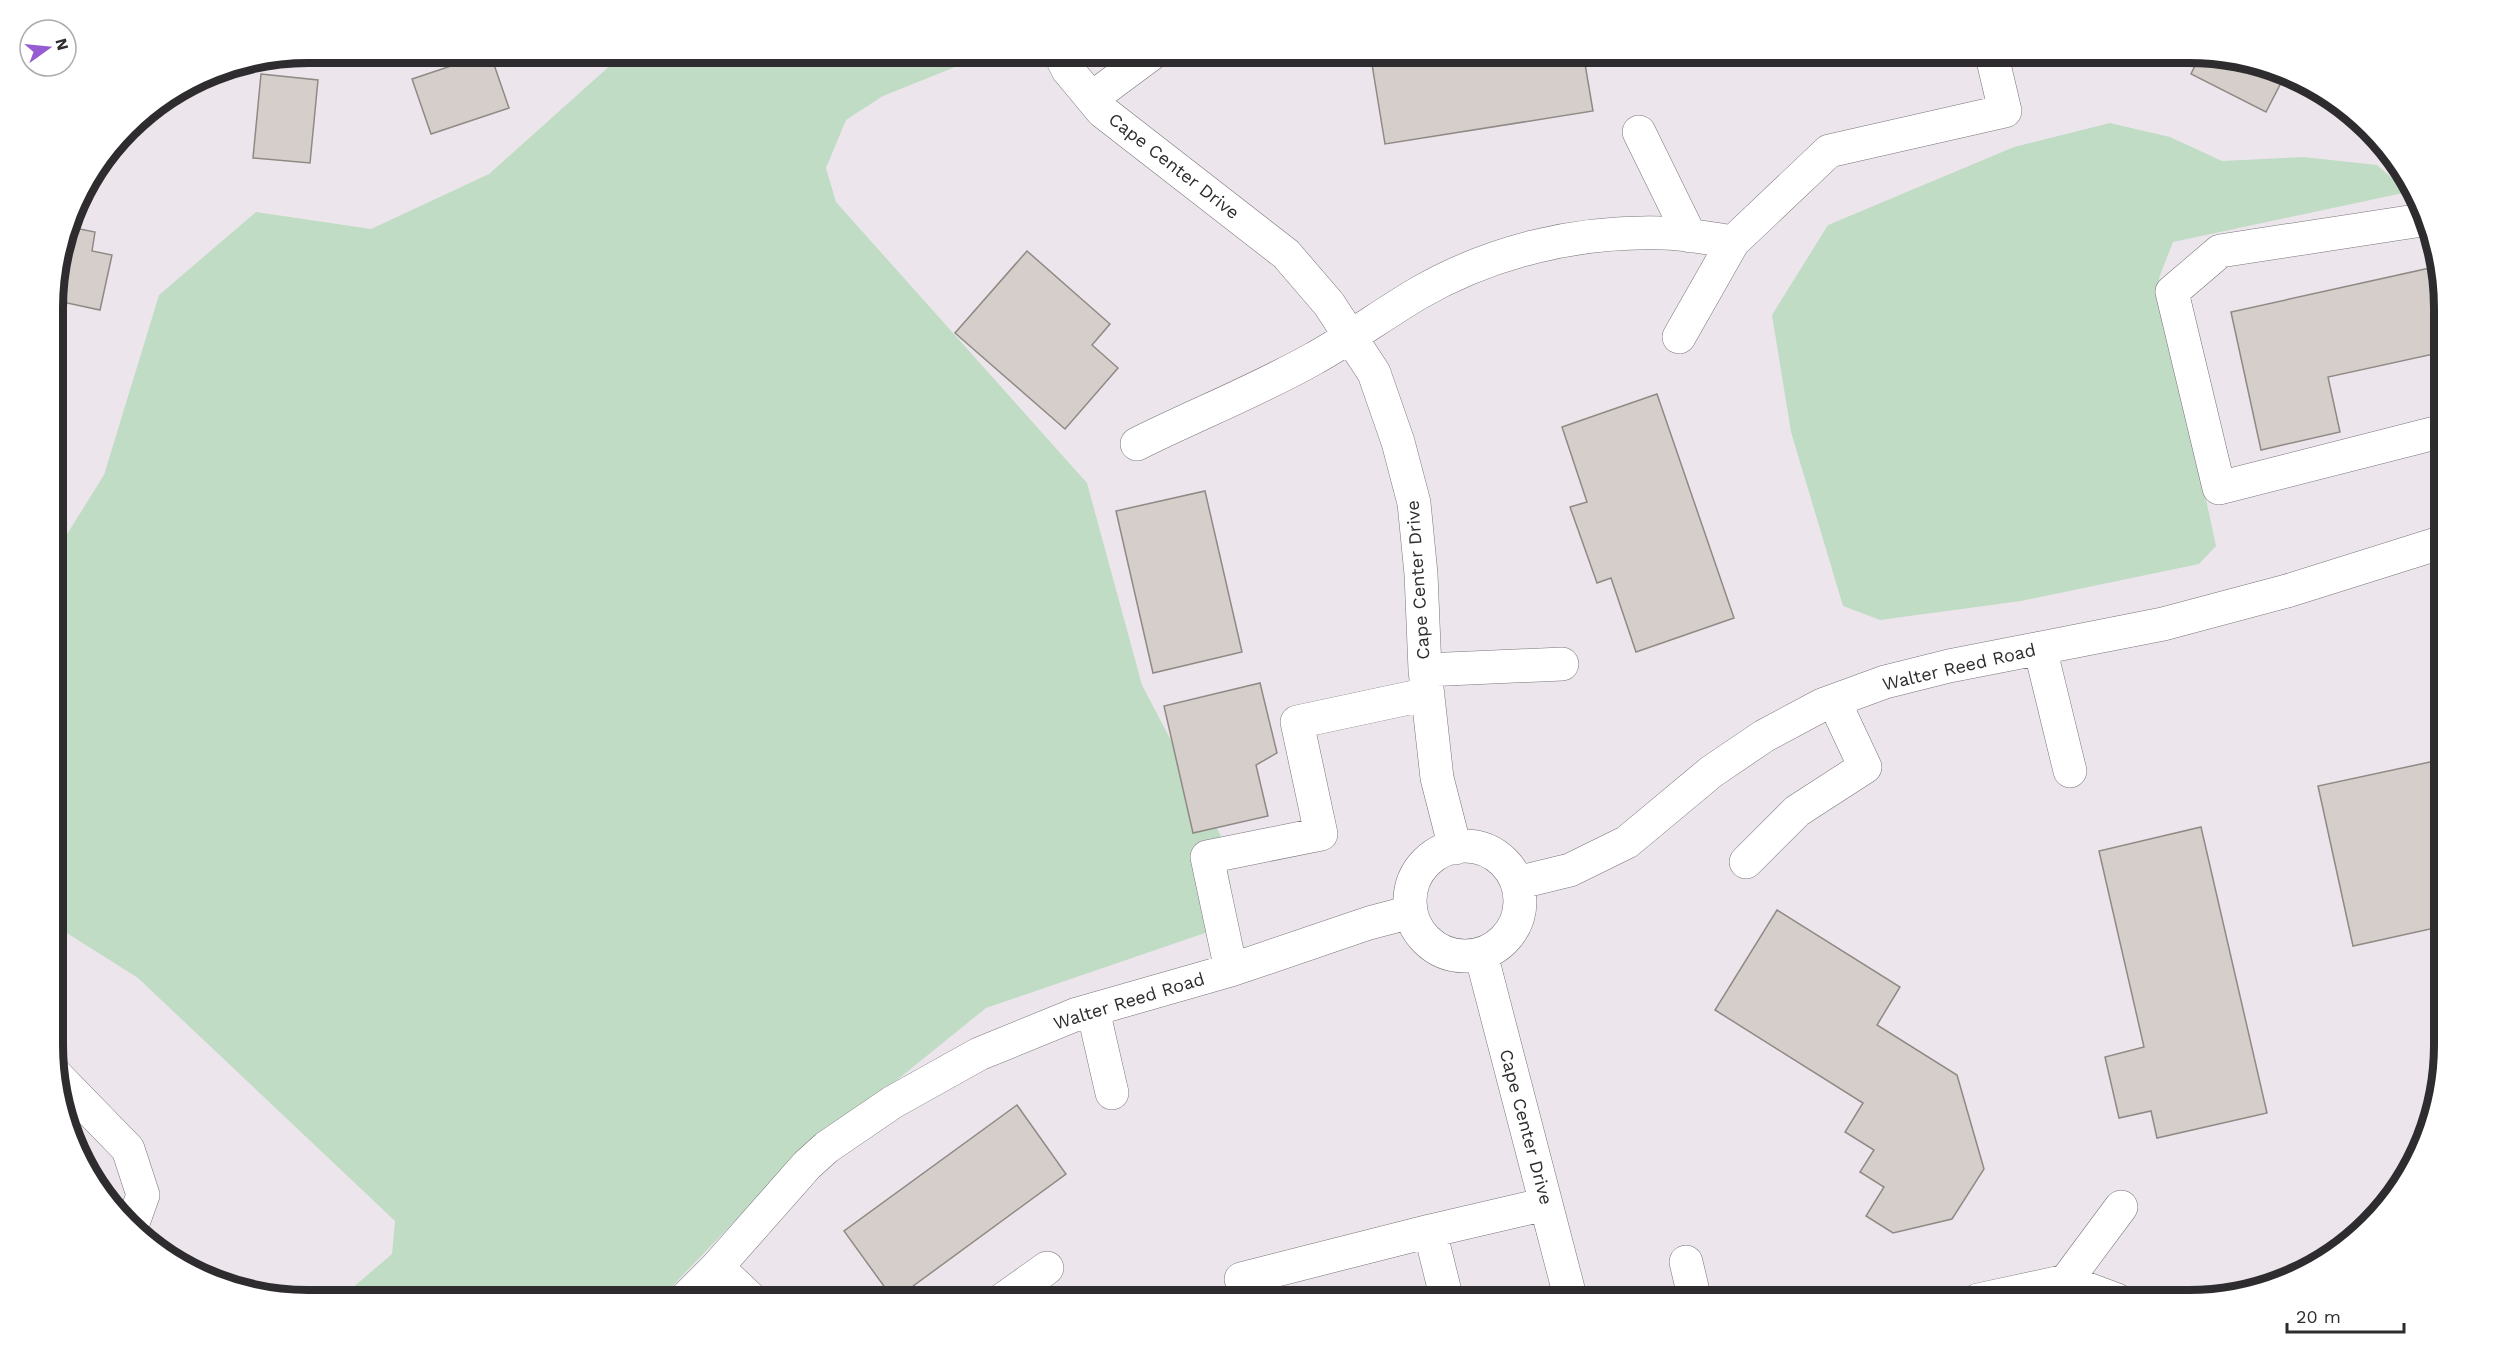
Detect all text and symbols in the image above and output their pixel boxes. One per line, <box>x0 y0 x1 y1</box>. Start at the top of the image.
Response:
north arrow <box>18 18 78 78</box>
text: N <box>51 36 73 52</box>
street label: Cape Center Drive <box>1105 108 1244 223</box>
street label: Cape Center Drive <box>1401 500 1434 661</box>
street label: Walter Reed Road <box>1880 639 2038 694</box>
street label: Walter Reed Road <box>1051 968 1207 1033</box>
street label: Cape Center Drive <box>1496 1047 1557 1207</box>
scale bar <box>2287 1296 2404 1334</box>
text: 20 m <box>2296 1306 2341 1327</box>

